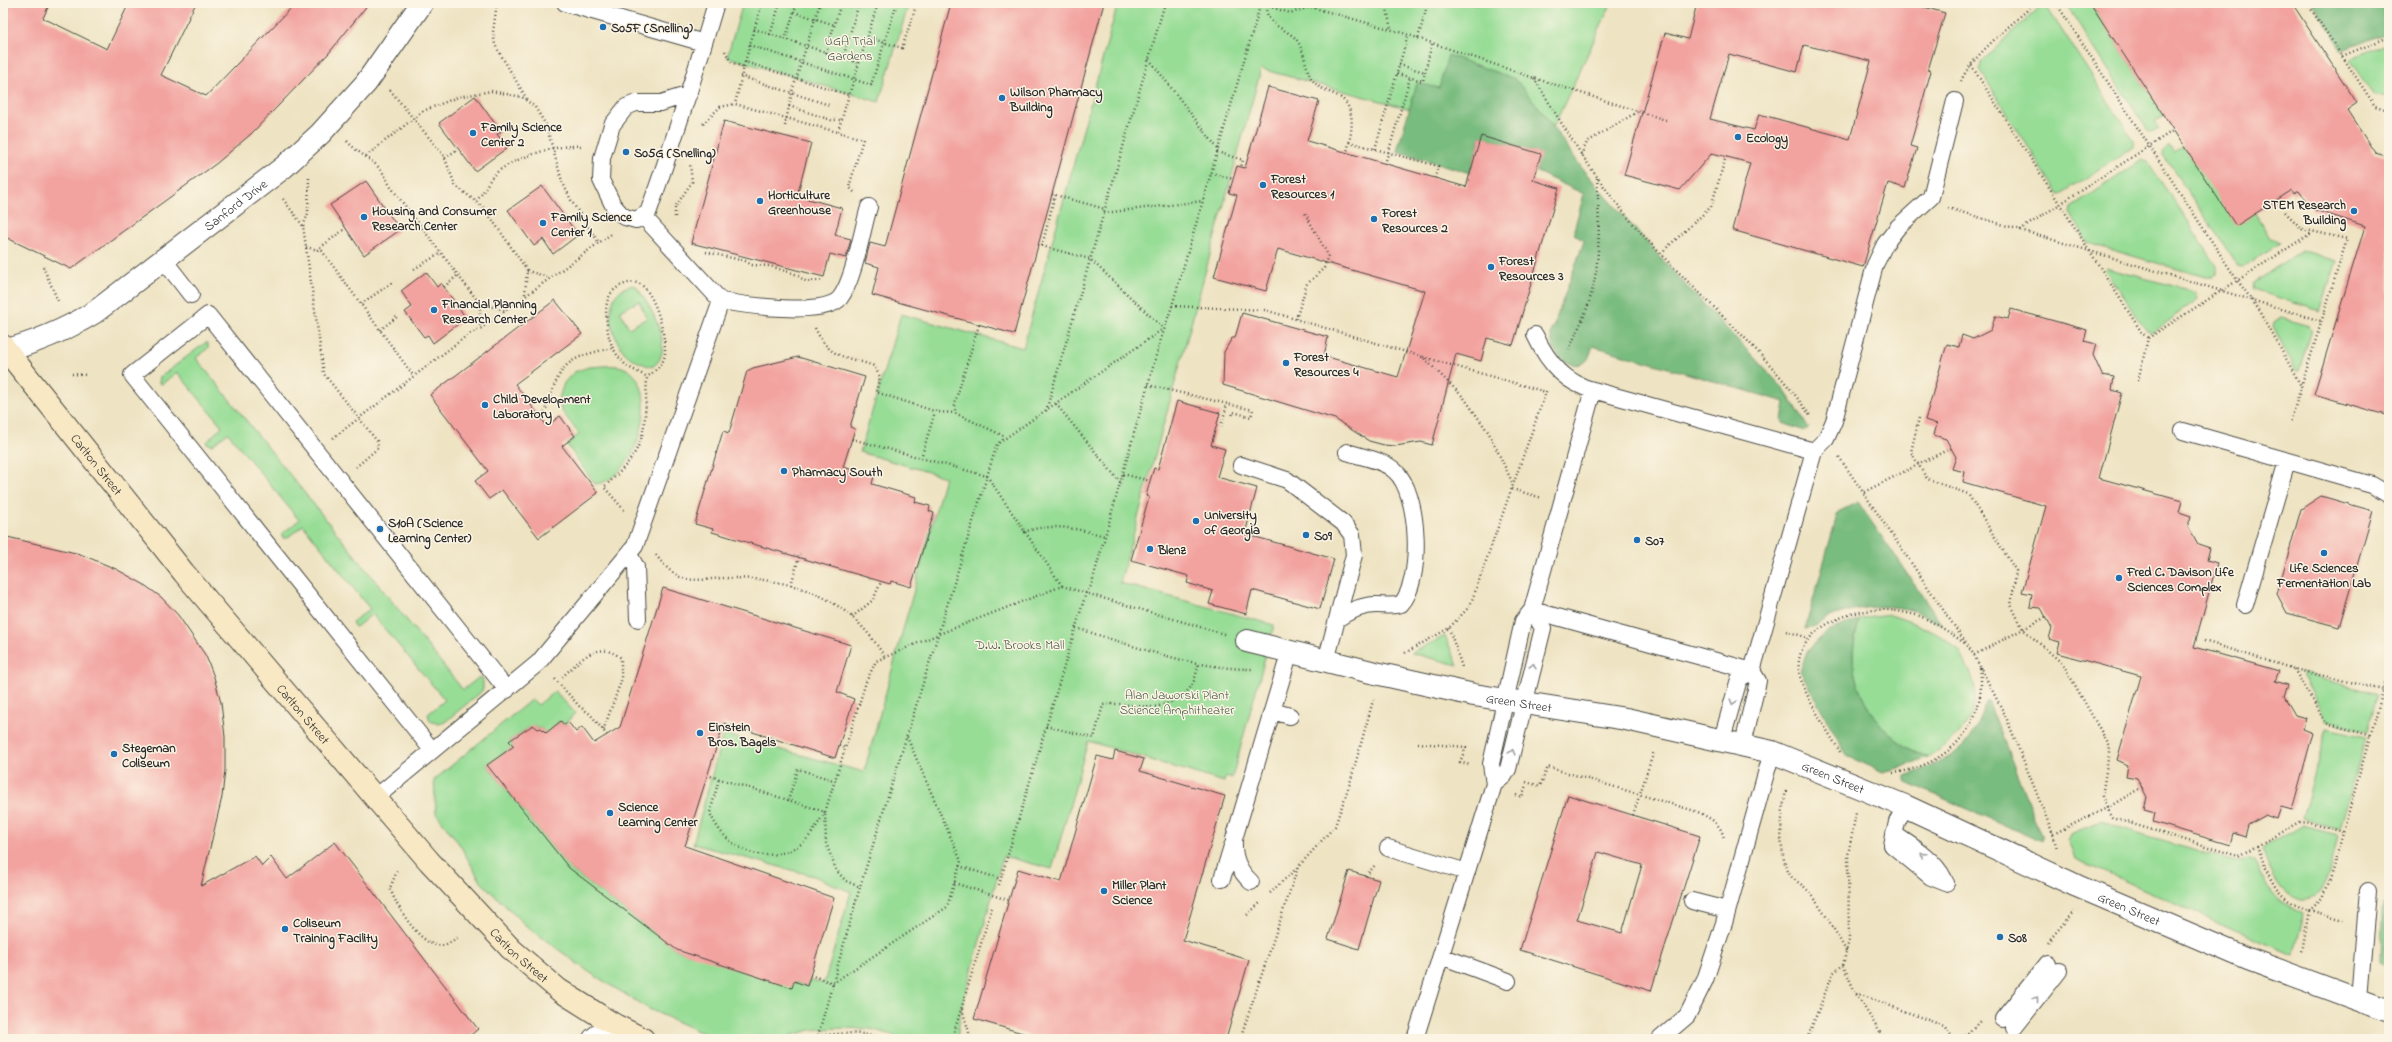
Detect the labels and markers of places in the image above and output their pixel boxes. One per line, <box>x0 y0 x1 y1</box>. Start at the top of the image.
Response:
place label: S05F (Snelling) <box>611 19 693 40</box>
marker: S05F (Snelling) <box>598 22 608 32</box>
place label: Wilson Pharmacy Building <box>1009 83 1102 119</box>
marker: Wilson Pharmacy Building <box>997 93 1007 103</box>
place label: Family Science Center 2 <box>480 118 563 152</box>
marker: Family Science Center 2 <box>468 128 478 138</box>
place label: Ecology <box>1746 129 1788 150</box>
marker: Ecology <box>1733 132 1743 142</box>
place label: S05G (Snelling) <box>634 144 716 165</box>
marker: S05G (Snelling) <box>621 147 631 157</box>
place label: Forest Resources 1 <box>1270 170 1335 204</box>
marker: Forest Resources 1 <box>1258 180 1268 190</box>
place label: Horticulture Greenhouse <box>768 186 832 220</box>
marker: Horticulture Greenhouse <box>755 196 765 206</box>
place label: STEM Research Building <box>2263 196 2346 232</box>
place label: Housing and Consumer Research Center <box>371 202 497 236</box>
place label: Forest Resources 2 <box>1381 204 1448 238</box>
marker: STEM Research Building <box>2349 206 2359 216</box>
place label: Family Science Center 1 <box>550 208 633 242</box>
marker: Housing and Consumer Research Center <box>359 212 369 222</box>
marker: Forest Resources 2 <box>1369 214 1379 224</box>
marker: Family Science Center 1 <box>538 218 548 228</box>
place label: Forest Resources 3 <box>1498 252 1564 286</box>
marker: Forest Resources 3 <box>1486 262 1496 272</box>
place label: Financial Planning Research Center <box>441 295 537 329</box>
marker: Financial Planning Research Center <box>429 305 439 315</box>
place label: Forest Resources 4 <box>1293 348 1359 382</box>
marker: Forest Resources 4 <box>1281 358 1291 368</box>
place label: Child Development Laboratory <box>493 390 591 426</box>
marker: Child Development Laboratory <box>480 400 490 410</box>
place label: Pharmacy South <box>792 463 882 484</box>
marker: Pharmacy South <box>779 466 789 476</box>
place label: University of Georgia <box>1204 506 1260 542</box>
place label: S10A (Science Learning Center) <box>388 514 472 550</box>
marker: University of Georgia <box>1191 516 1201 526</box>
marker: S10A (Science Learning Center) <box>375 524 385 534</box>
place label: S09 <box>1314 527 1333 546</box>
marker: S09 <box>1301 530 1311 540</box>
place label: S07 <box>1645 532 1665 551</box>
marker: S07 <box>1632 535 1642 545</box>
place label: Blenz <box>1157 541 1186 560</box>
marker: Blenz <box>1145 544 1155 554</box>
marker: Life Sciences Fermentation Lab <box>2319 548 2329 558</box>
place label: Life Sciences Fermentation Lab <box>2276 559 2371 593</box>
place label: Fred C. Davison Life Sciences Complex <box>2126 563 2235 597</box>
marker: Fred C. Davison Life Sciences Complex <box>2114 573 2124 583</box>
place label: Einstein Bros. Bagels <box>707 718 777 754</box>
marker: Einstein Bros. Bagels <box>695 728 705 738</box>
place label: Stegeman Coliseum <box>122 739 176 773</box>
marker: Stegeman Coliseum <box>109 749 119 759</box>
place label: Science Learning Center <box>618 798 699 834</box>
marker: Science Learning Center <box>605 808 615 818</box>
place label: Miller Plant Science <box>1112 876 1167 910</box>
marker: Miller Plant Science <box>1099 886 1109 896</box>
place label: Coliseum Training Facility <box>293 914 378 950</box>
marker: Coliseum Training Facility <box>280 924 290 934</box>
place label: S08 <box>2008 929 2027 948</box>
marker: S08 <box>1995 932 2005 942</box>

